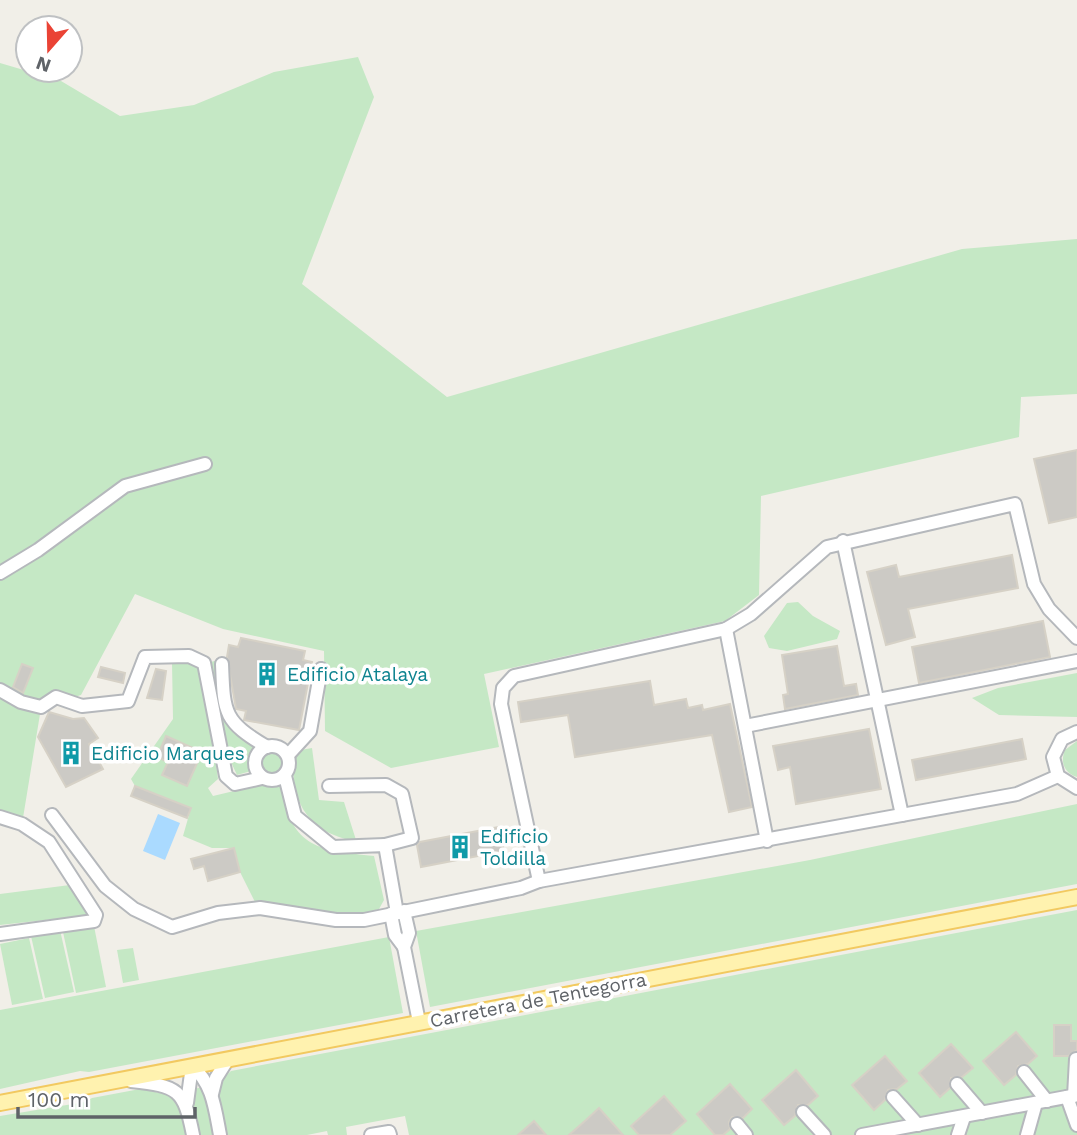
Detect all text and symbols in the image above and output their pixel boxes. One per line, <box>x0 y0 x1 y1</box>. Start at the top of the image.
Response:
north arrow <box>14 14 84 84</box>
text: N <box>33 51 54 78</box>
building icon: Edificio Atalaya <box>253 660 281 688</box>
place label: Edificio Atalaya <box>287 663 428 686</box>
building icon: Edificio Marques <box>57 739 85 767</box>
place label: Edificio Marques <box>91 742 245 765</box>
place label: Edificio Toldilla <box>480 825 548 870</box>
building icon: Edificio Toldilla <box>446 833 474 861</box>
street label: Carretera de Tentegorra <box>428 968 648 1032</box>
scale bar <box>18 1076 194 1120</box>
text: 100 m <box>28 1087 90 1112</box>

